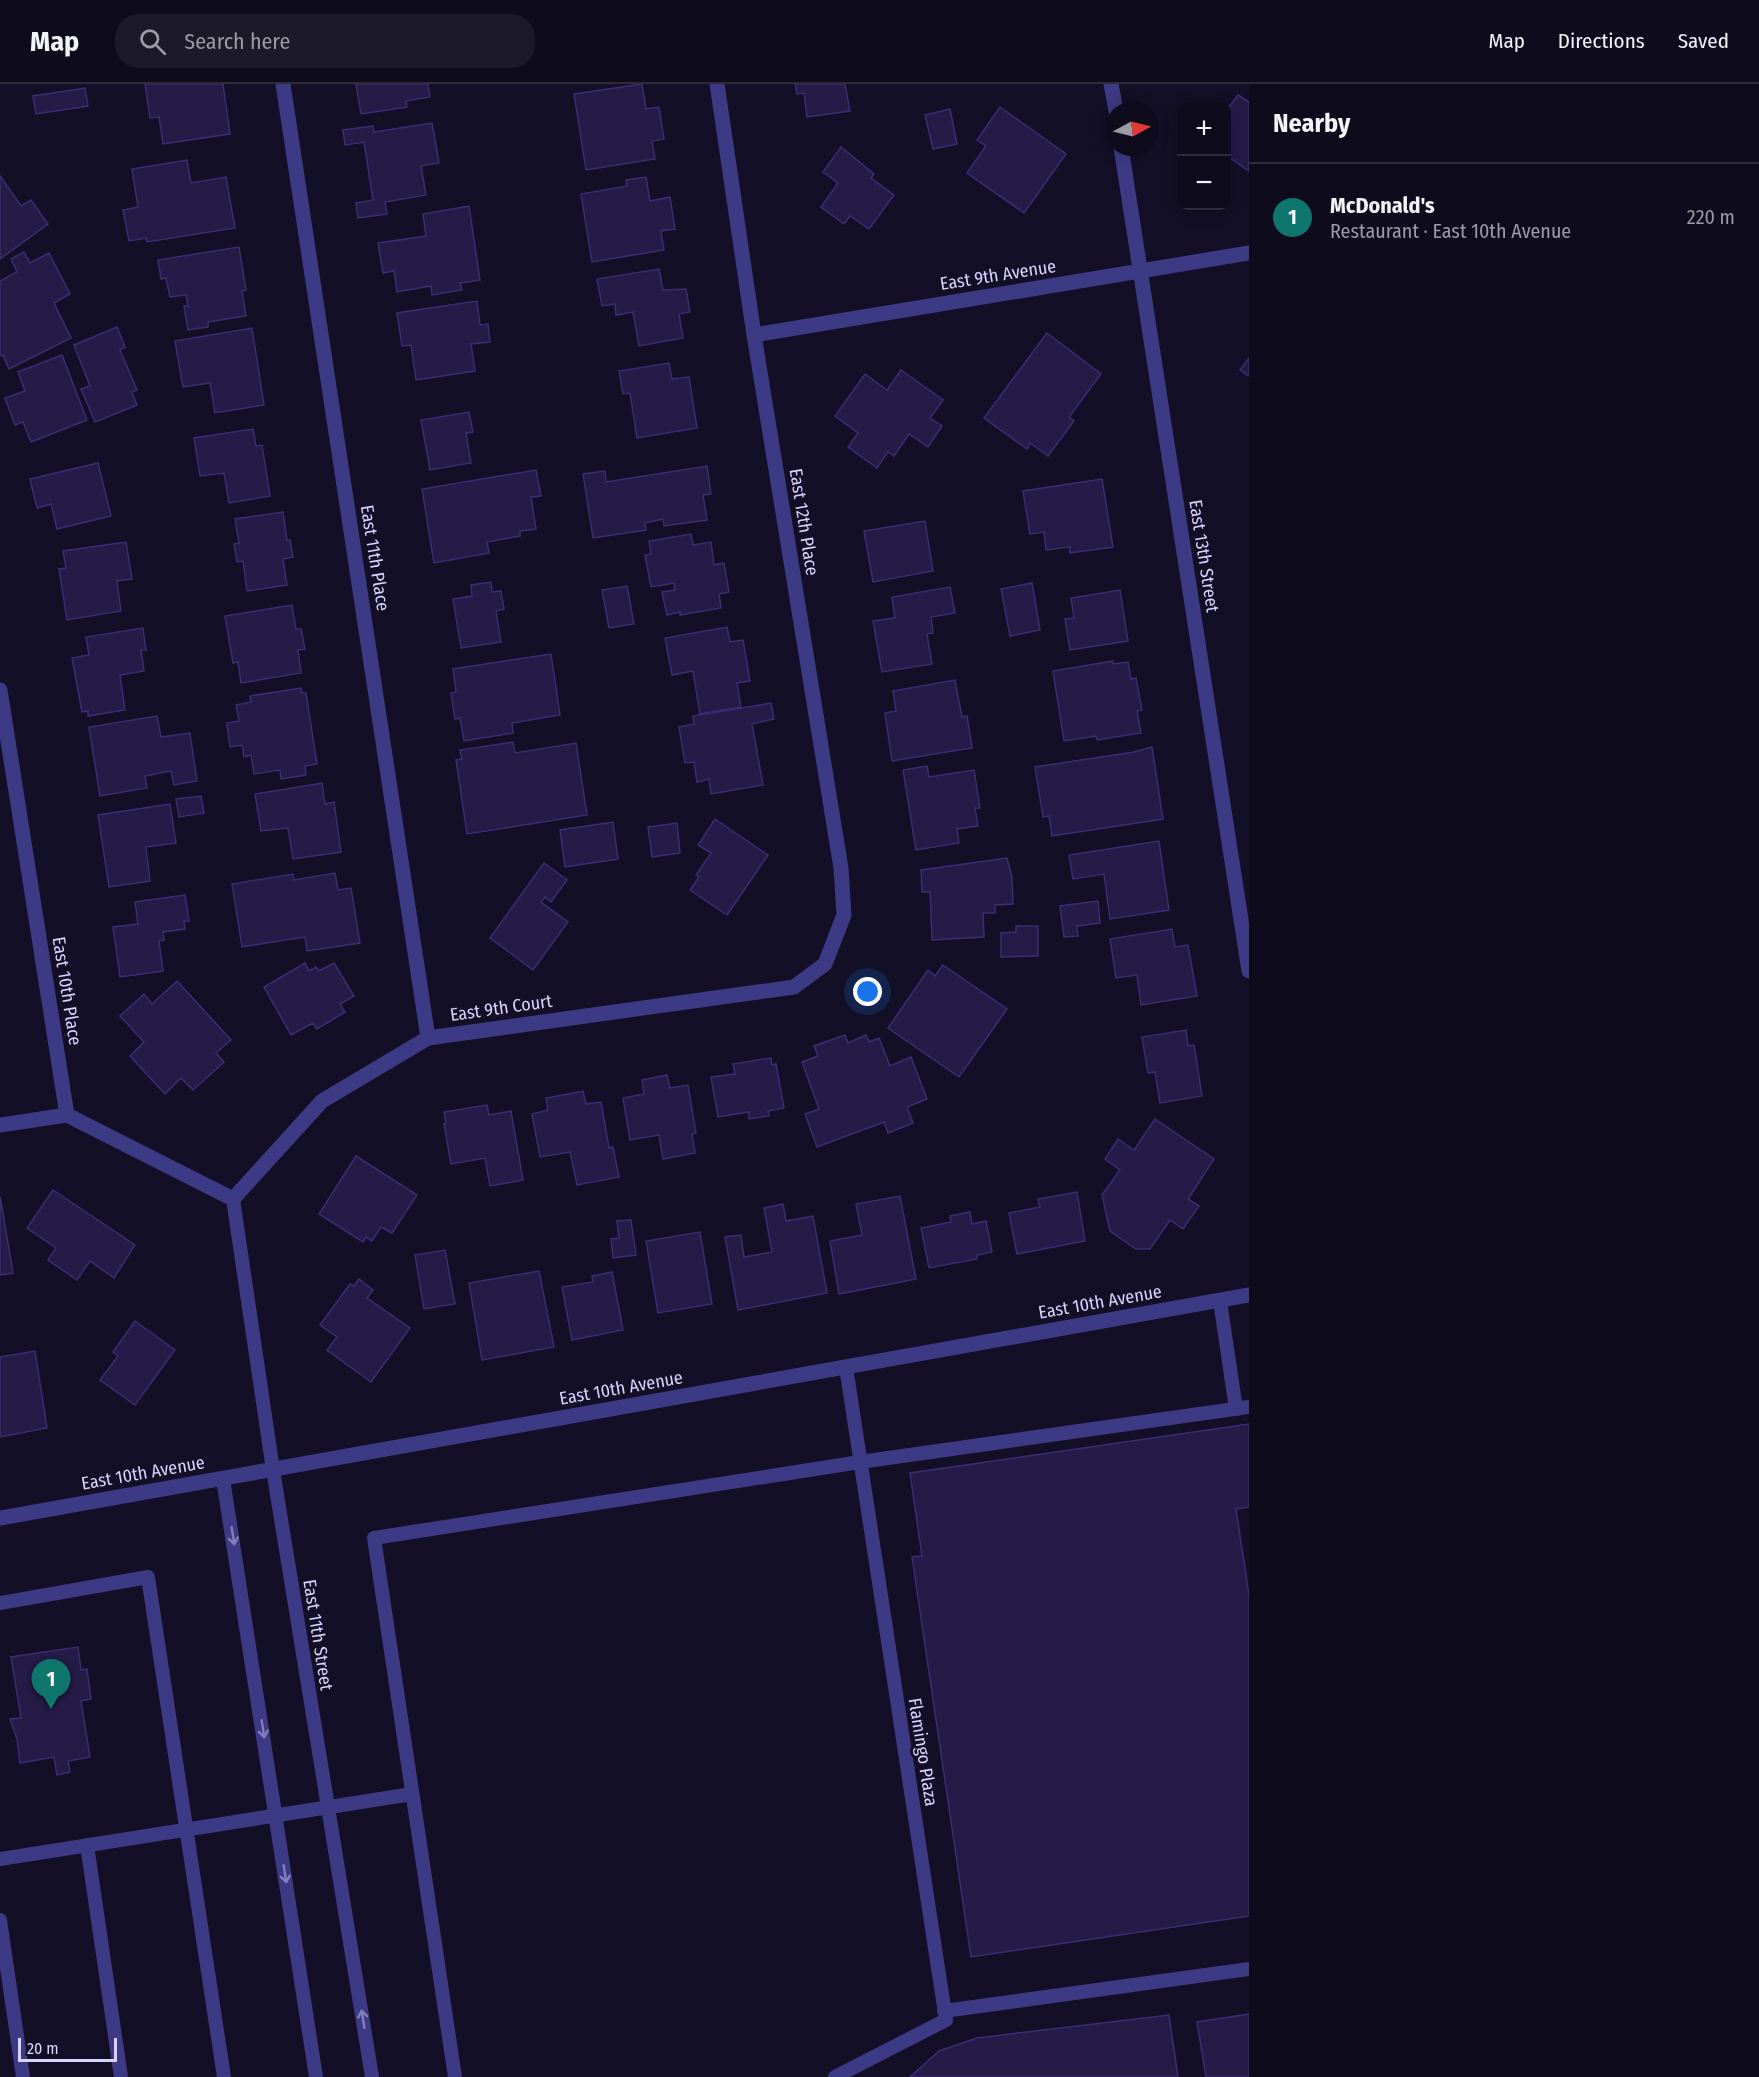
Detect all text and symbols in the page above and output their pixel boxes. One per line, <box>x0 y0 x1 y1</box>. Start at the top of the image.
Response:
search box <box>115 14 535 68</box>
text: Map <box>30 25 79 58</box>
icon: search <box>136 25 169 58</box>
text: Search here <box>184 28 290 55</box>
text: Map <box>1488 28 1525 54</box>
text: Directions <box>1558 28 1645 54</box>
text: Saved <box>1678 28 1729 54</box>
north arrow <box>1105 102 1159 156</box>
map controls <box>1177 102 1231 210</box>
button: + <box>1177 102 1231 156</box>
text: Nearby <box>1273 108 1350 139</box>
button: − <box>1177 156 1231 210</box>
text: McDonald's <box>1330 192 1435 219</box>
text: 1 <box>1288 205 1297 229</box>
text: 220 m <box>1687 205 1735 229</box>
text: Restaurant · East 10th Avenue <box>1330 219 1571 243</box>
street label: East 9th Avenue <box>938 255 1058 295</box>
street label: East 12th Place <box>785 467 823 577</box>
street label: East 13th Street <box>1184 498 1224 614</box>
street label: East 11th Place <box>356 503 394 613</box>
street label: East 10th Place <box>48 935 86 1047</box>
your location <box>853 977 882 1006</box>
street label: East 9th Court <box>449 990 554 1026</box>
street label: East 10th Avenue <box>1037 1280 1163 1324</box>
street label: East 10th Avenue <box>558 1366 684 1410</box>
street label: East 10th Avenue <box>80 1451 206 1495</box>
one-way arrow <box>227 1526 238 1546</box>
street label: East 11th Street <box>298 1578 338 1692</box>
pin: 1 <box>32 1660 70 1709</box>
street label: Flamingo Plaza <box>904 1696 942 1808</box>
one-way arrow <box>257 1719 268 1739</box>
one-way arrow <box>280 1863 291 1883</box>
one-way arrow <box>357 2010 368 2030</box>
scale bar <box>18 2035 117 2062</box>
text: 20 m <box>27 2039 58 2058</box>

